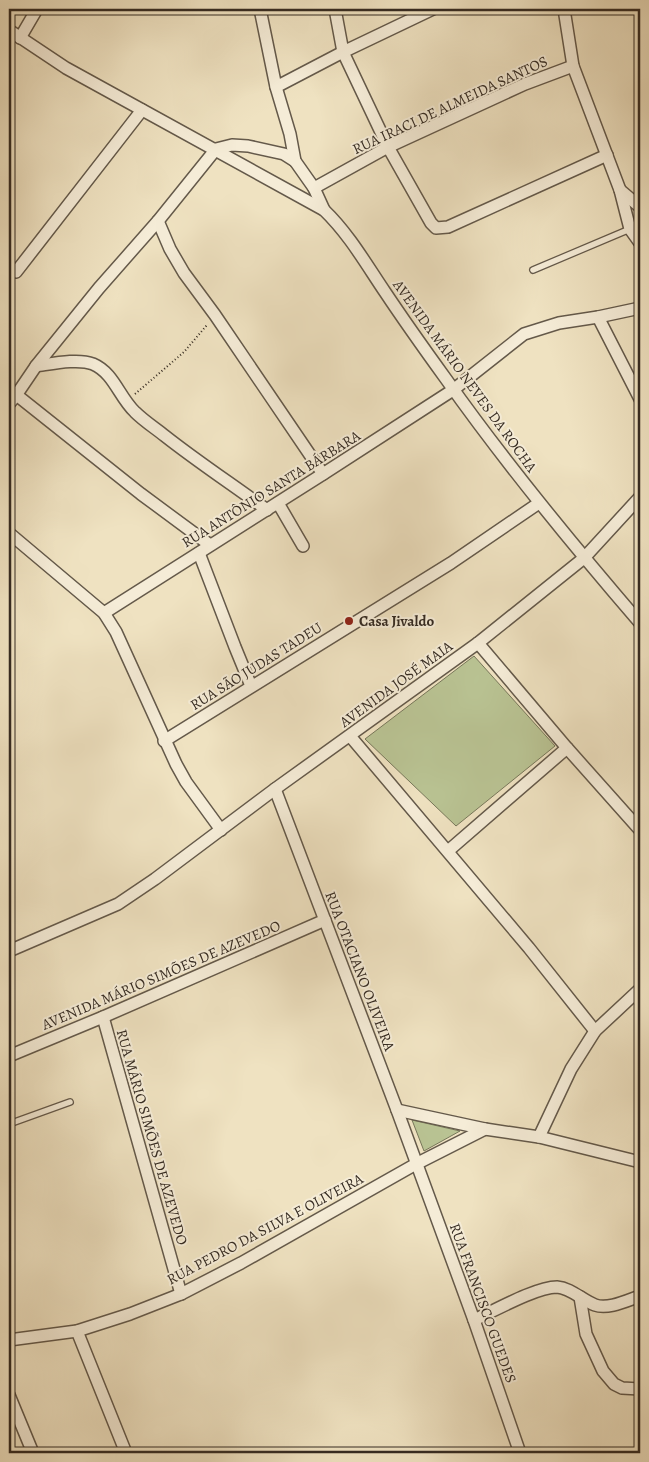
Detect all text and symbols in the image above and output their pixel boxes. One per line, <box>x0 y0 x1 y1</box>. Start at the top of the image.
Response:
street label: RUA IRACI DE ALMEIDA SANTOS <box>349 51 551 159</box>
street label: AVENIDA MÁRIO NEVES DA ROCHA <box>388 275 542 476</box>
street label: RUA ANTÔNIO SANTA BÁRBARA <box>178 426 364 552</box>
place label: Casa Jivaldo <box>359 611 435 631</box>
marker: Casa Jivaldo <box>343 615 355 627</box>
street label: RUA SÃO JUDAS TADEU <box>186 617 326 715</box>
street label: AVENIDA JOSÉ MAIA <box>335 636 457 732</box>
street label: RUA OTACIANO OLIVEIRA <box>320 888 400 1054</box>
street label: AVENIDA MÁRIO SIMÕES DE AZEVEDO <box>38 916 283 1035</box>
street label: RUA MÁRIO SIMÕES DE AZEVEDO <box>112 1027 192 1247</box>
street label: RUA PEDRO DA SILVA E OLIVEIRA <box>163 1168 367 1289</box>
street label: RUA FRANCISCO GUEDES <box>445 1220 521 1386</box>

